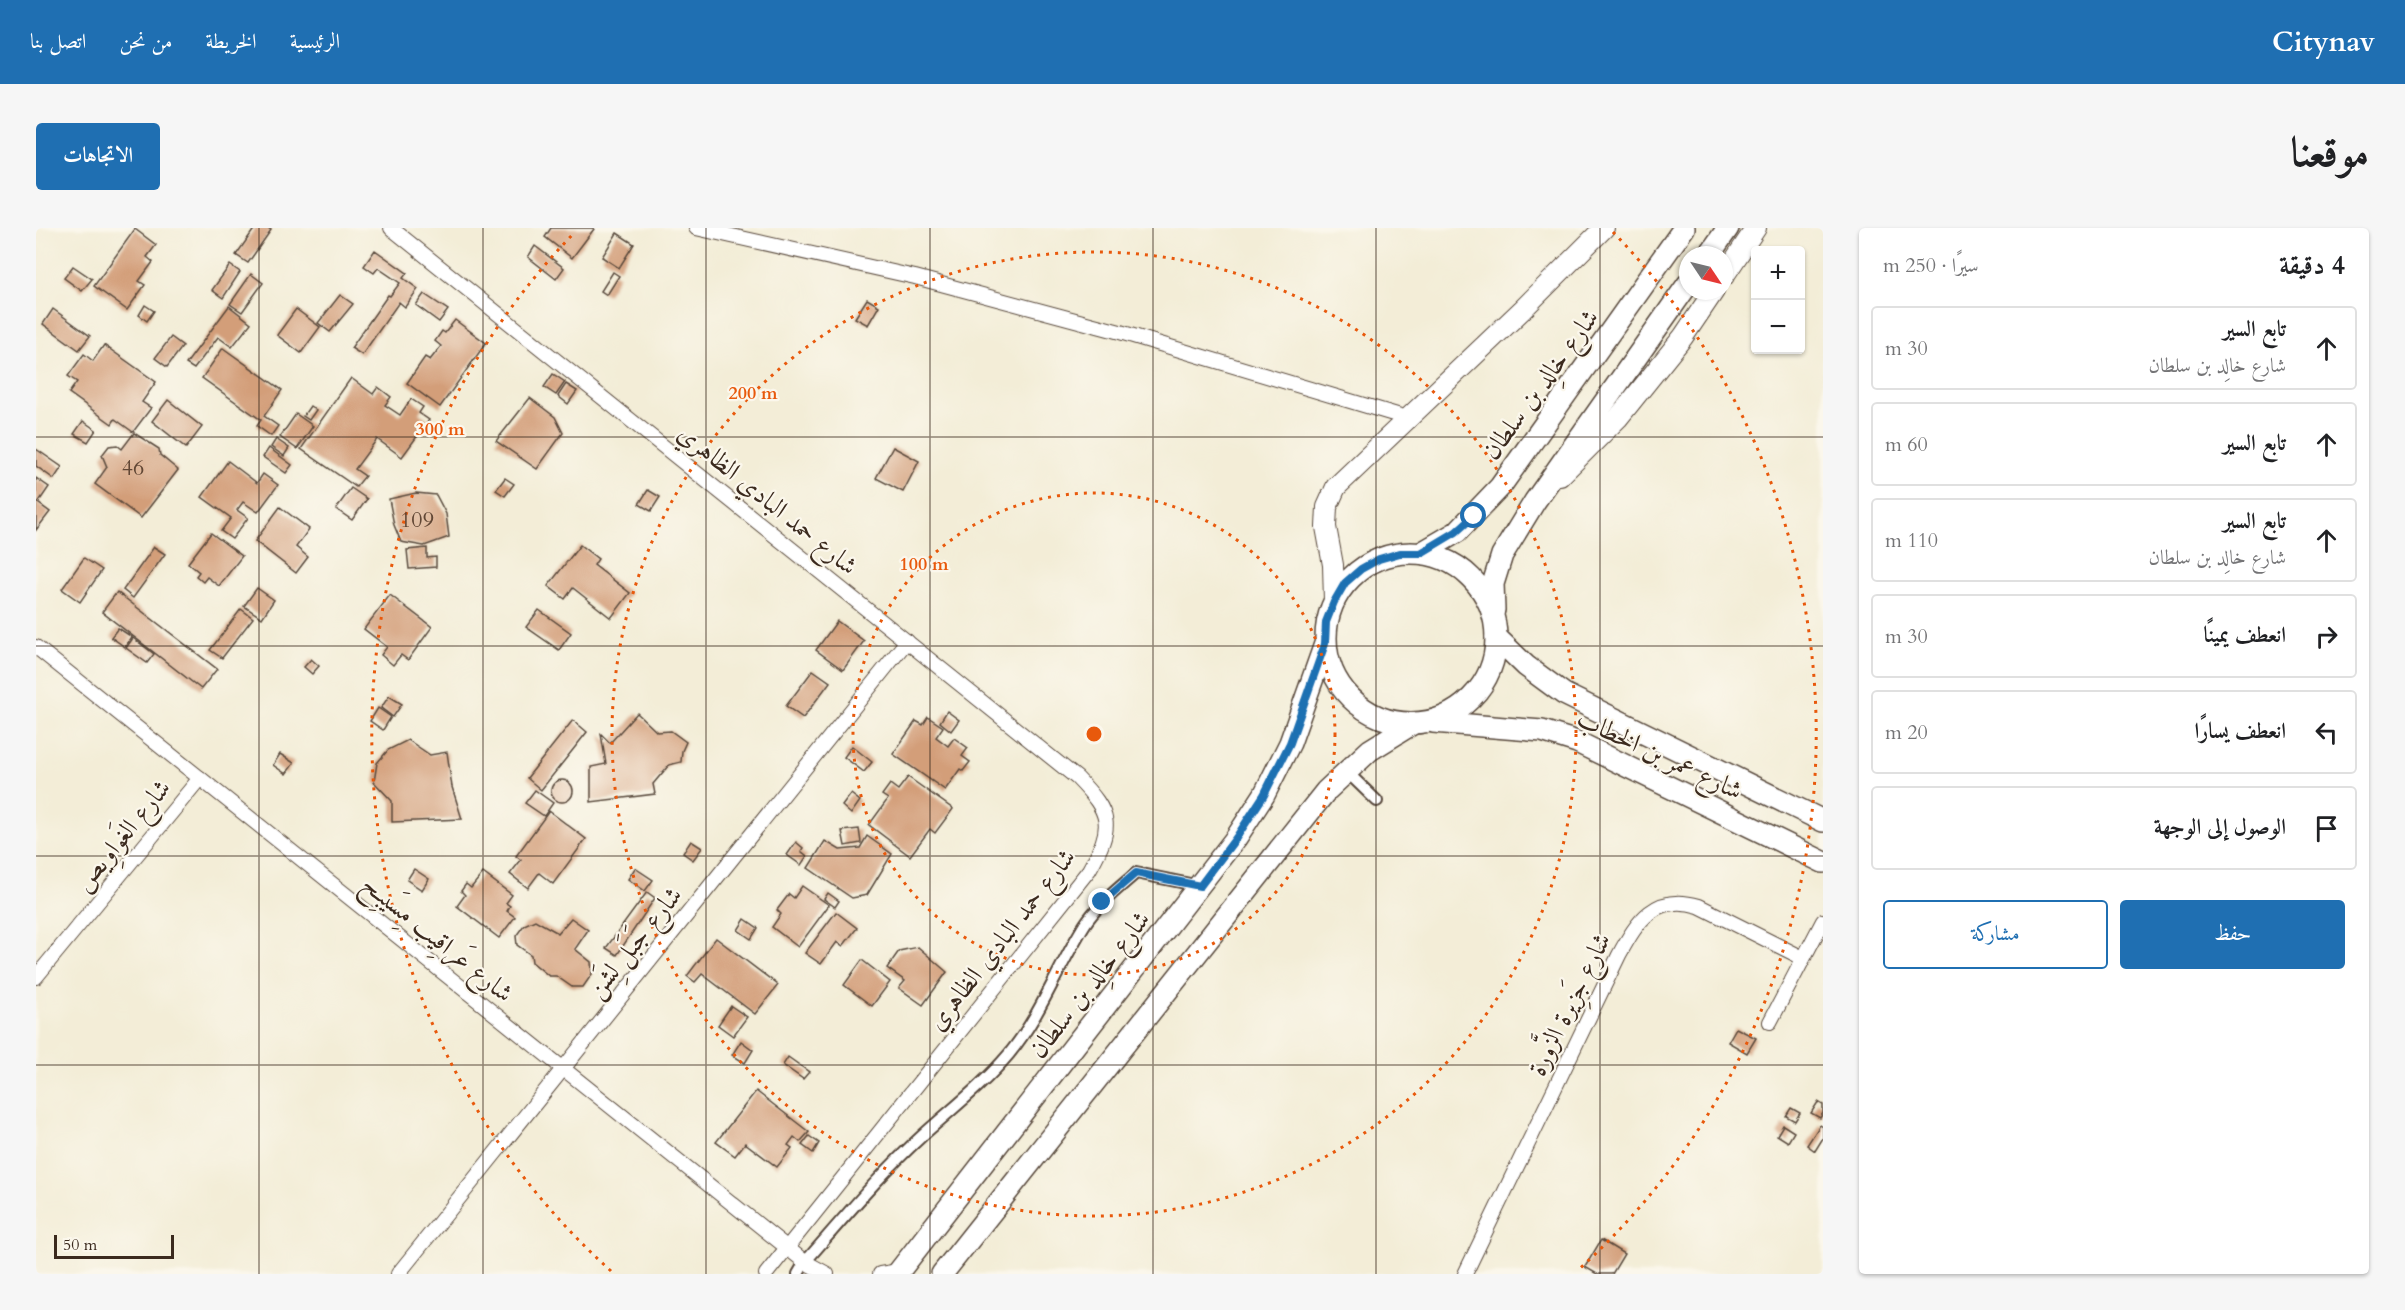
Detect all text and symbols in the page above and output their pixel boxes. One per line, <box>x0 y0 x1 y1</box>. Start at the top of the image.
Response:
text: Citynav <box>2272 23 2375 61</box>
text: اتصل بنا <box>30 27 86 56</box>
text: من نحن <box>119 27 173 56</box>
text: الخريطة <box>206 27 257 56</box>
text: الرئيسية <box>290 27 340 56</box>
button: الاتجاهات <box>36 123 160 190</box>
text: موقعنا <box>2291 124 2369 181</box>
north arrow <box>1679 246 1733 300</box>
map controls <box>1751 246 1805 354</box>
button: + <box>1751 246 1805 300</box>
text: 4 دقيقة <box>2279 248 2345 283</box>
text: سيرًا · 250 m <box>1883 252 1979 279</box>
button: − <box>1751 300 1805 354</box>
street label: شارع خالِد بن سلطان <box>1474 302 1610 469</box>
text: تابع السير <box>2223 314 2286 344</box>
icon: ahead <box>2310 332 2343 365</box>
text: 30 m <box>1885 335 1928 362</box>
text: شارع خالِد بن سلطان <box>2149 352 2286 379</box>
text: 200 m <box>728 381 778 406</box>
street label: شارع حمد البادي الظاهري <box>668 416 865 586</box>
text: 300 m <box>415 417 465 442</box>
text: تابع السير <box>2223 428 2286 458</box>
icon: ahead <box>2310 428 2343 461</box>
text: 60 m <box>1885 431 1928 458</box>
house number: 46 <box>122 453 144 483</box>
route start <box>1460 502 1486 528</box>
house number: 109 <box>400 505 434 535</box>
text: تابع السير <box>2223 506 2286 536</box>
icon: ahead <box>2310 524 2343 557</box>
text: 110 m <box>1885 527 1938 554</box>
text: شارع خالِد بن سلطان <box>2149 544 2286 571</box>
text: 100 m <box>899 552 949 577</box>
text: انعطف يمينًا <box>2203 620 2286 650</box>
icon: right <box>2310 620 2343 653</box>
text: 30 m <box>1885 623 1928 650</box>
street label: شارع عمر بن الخطاب <box>1570 701 1748 812</box>
text: انعطف يسارًا <box>2195 716 2286 746</box>
icon: left <box>2310 716 2343 749</box>
text: 20 m <box>1885 719 1928 746</box>
centre of rings <box>1084 724 1104 744</box>
street label: شارع الغَواوِيص <box>65 771 182 902</box>
text: الوصول إلى الوجهة <box>2154 812 2286 842</box>
icon: arrive <box>2310 812 2343 845</box>
street label: شارع حمد البادي الظاهري <box>919 841 1087 1040</box>
street label: شارع عَراقِيب مِسَيبِح <box>351 866 521 1015</box>
street label: شارع جَبَل لِشَن <box>578 878 693 1008</box>
route end <box>1088 888 1114 914</box>
button: مشاركة <box>1883 900 2108 969</box>
button: حفظ <box>2120 900 2345 969</box>
street label: شارع خالِد بن سلطان <box>1021 903 1161 1068</box>
street label: شارع جَزِيرة الزَّورة <box>1516 925 1623 1083</box>
scale bar <box>54 1232 174 1260</box>
text: 50 m <box>63 1234 97 1256</box>

